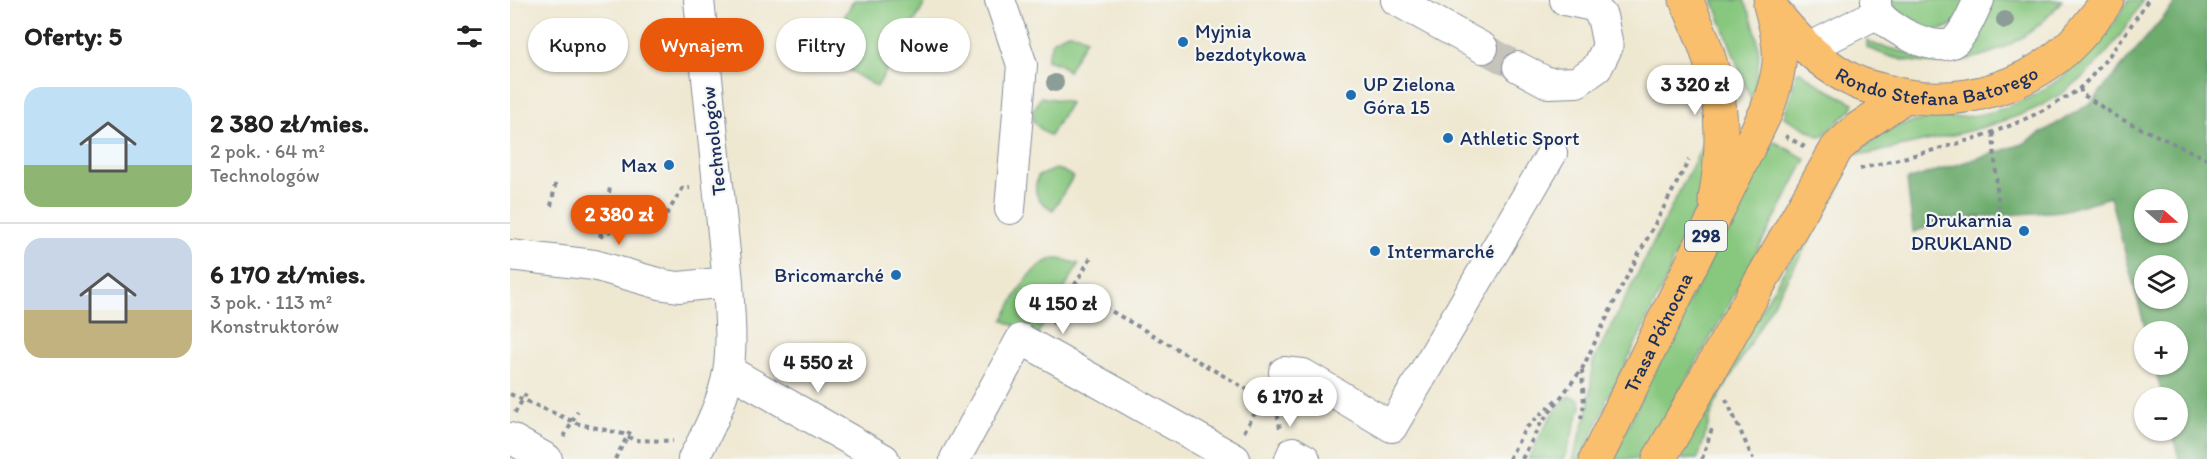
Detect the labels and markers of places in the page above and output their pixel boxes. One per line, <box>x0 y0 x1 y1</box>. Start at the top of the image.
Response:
place label: Myjnia bezdotykowa <box>1195 19 1307 66</box>
marker: Myjnia bezdotykowa <box>1176 35 1190 49</box>
pin: 3 320 zł <box>1633 65 1757 116</box>
place label: UP Zielona Góra 15 <box>1363 72 1456 119</box>
marker: UP Zielona Góra 15 <box>1344 88 1358 102</box>
place label: Athletic Sport <box>1460 126 1580 150</box>
marker: Athletic Sport <box>1441 131 1455 145</box>
place label: Max <box>621 153 657 177</box>
marker: Max <box>662 158 676 172</box>
pin: 2 380 zł <box>557 195 681 246</box>
place label: Drukarnia DRUKLAND <box>1911 208 2013 255</box>
marker: Drukarnia DRUKLAND <box>2017 224 2031 238</box>
place label: Intermarché <box>1387 239 1495 263</box>
marker: Intermarché <box>1368 244 1382 258</box>
place label: Bricomarché <box>774 263 884 287</box>
marker: Bricomarché <box>889 268 903 282</box>
pin: 4 150 zł <box>1001 284 1125 335</box>
pin: 4 550 zł <box>756 343 880 394</box>
pin: 6 170 zł <box>1228 377 1352 428</box>

